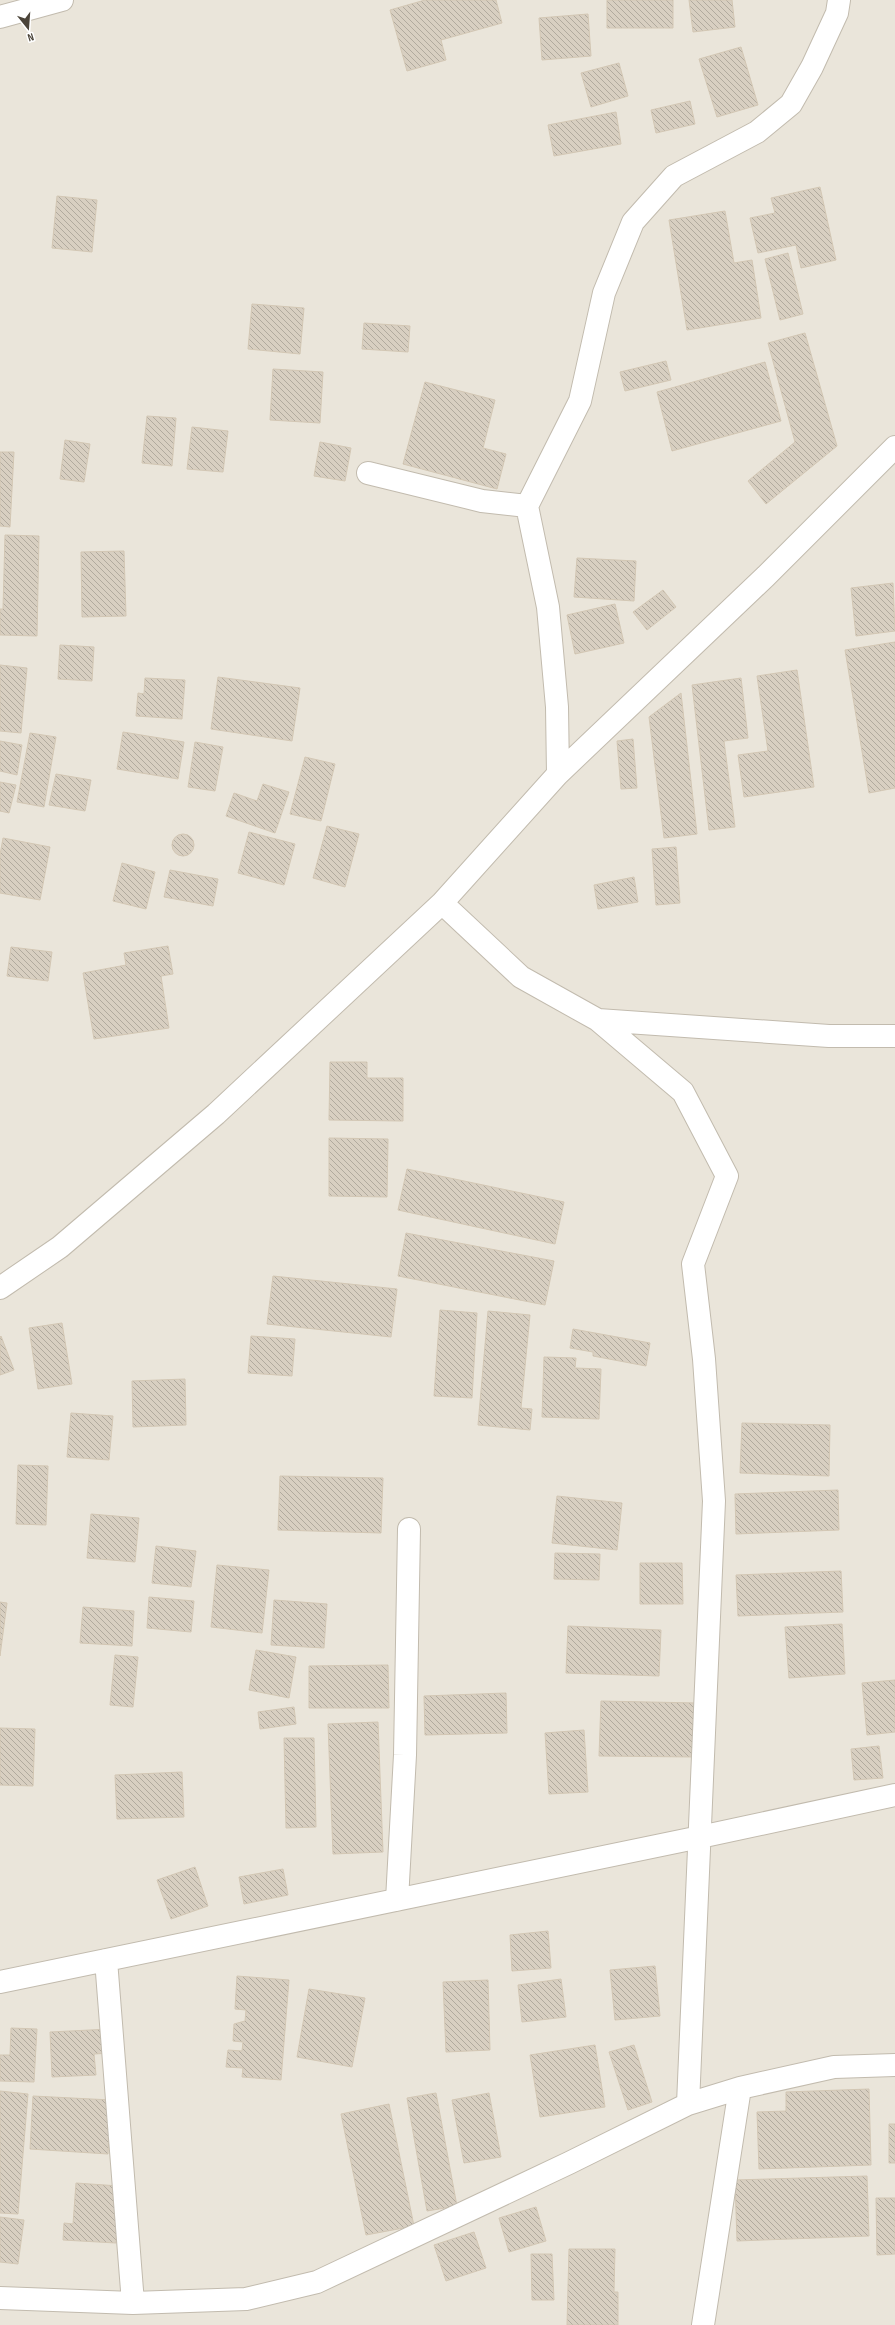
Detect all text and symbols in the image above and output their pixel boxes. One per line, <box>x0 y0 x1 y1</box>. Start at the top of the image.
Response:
north arrow <box>8 8 48 48</box>
text: N <box>26 30 35 44</box>

